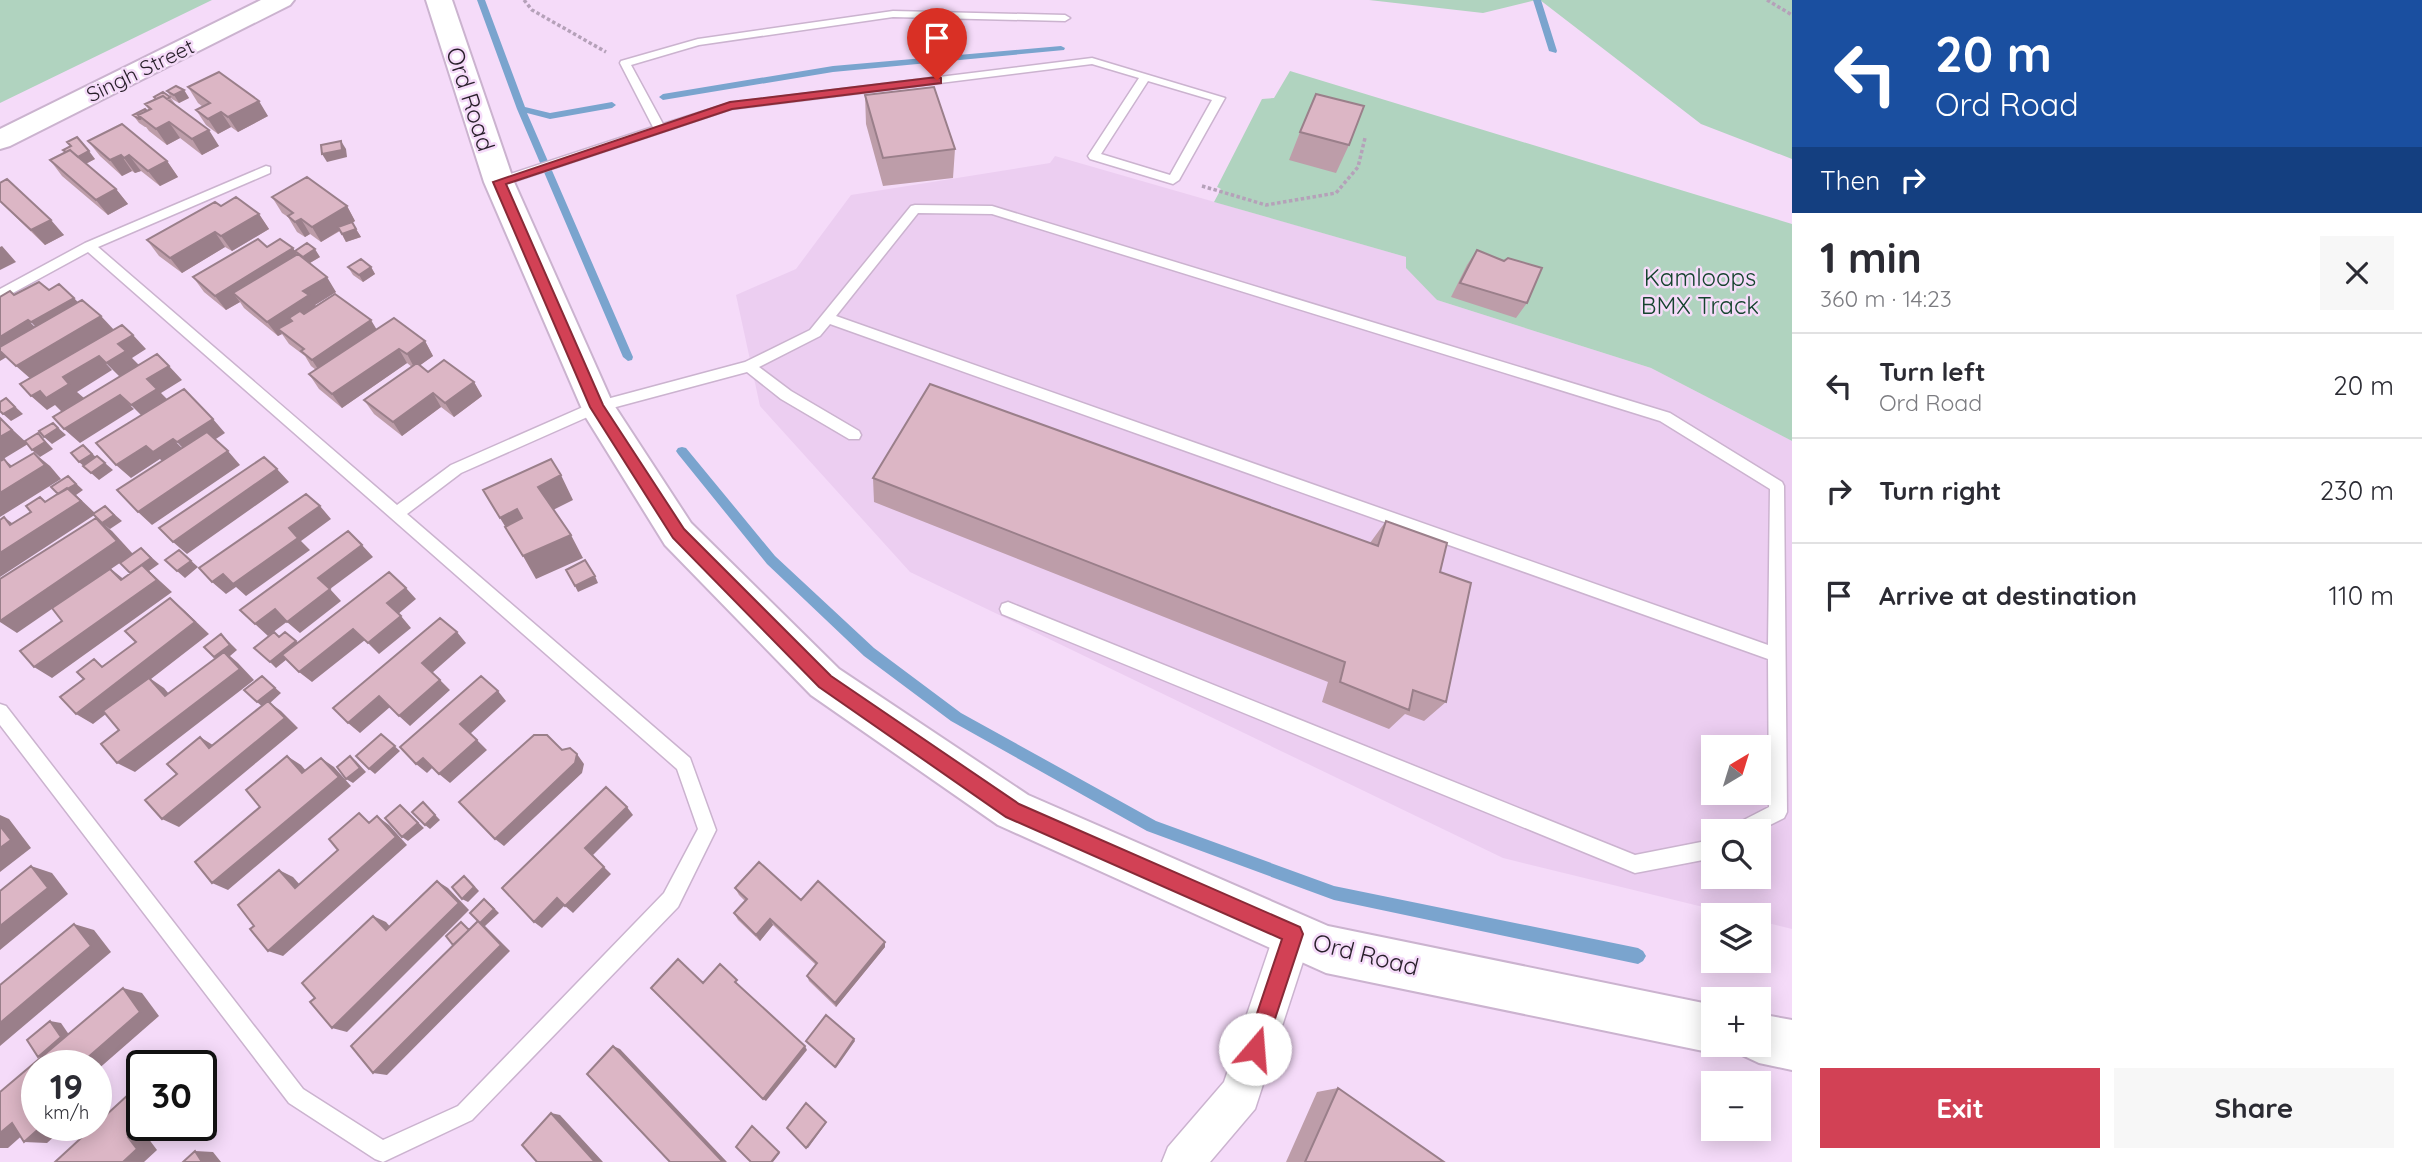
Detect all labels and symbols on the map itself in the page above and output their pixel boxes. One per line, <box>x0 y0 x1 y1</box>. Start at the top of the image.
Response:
pin <box>907 8 967 80</box>
street label: Singh Street <box>82 33 198 107</box>
street label: Ord Road <box>440 43 502 155</box>
park label: Kamloops BMX Track <box>1641 262 1759 320</box>
north arrow <box>1701 735 1771 805</box>
street label: Ord Road <box>1310 926 1422 982</box>
position arrow <box>1218 1012 1292 1086</box>
speed limit sign: 30 <box>126 1050 217 1141</box>

